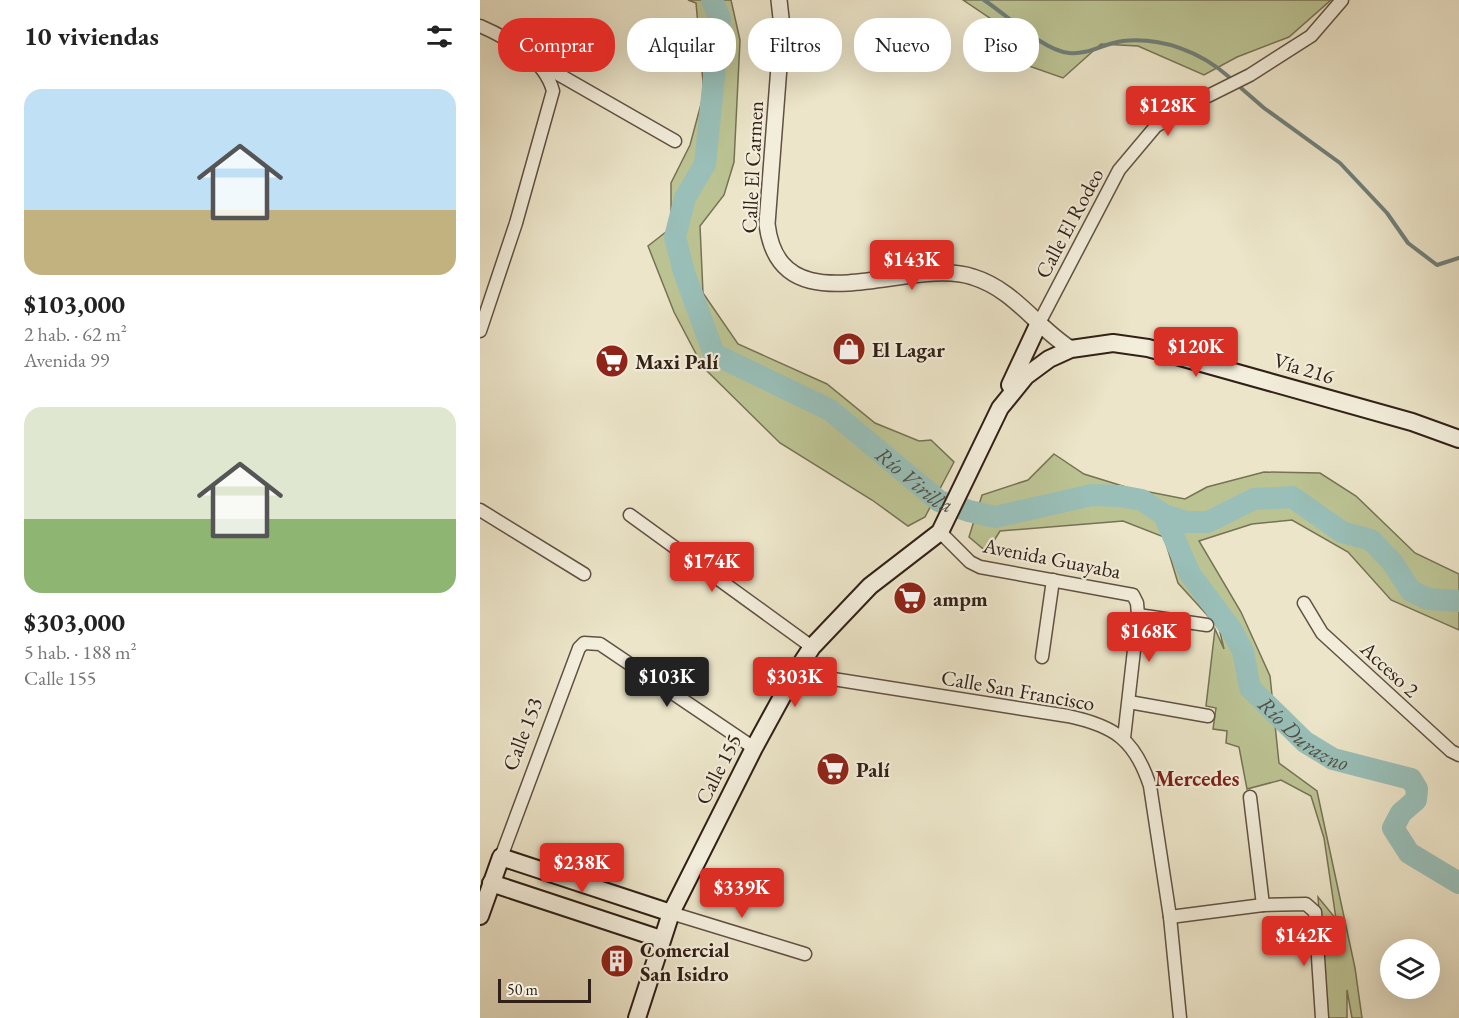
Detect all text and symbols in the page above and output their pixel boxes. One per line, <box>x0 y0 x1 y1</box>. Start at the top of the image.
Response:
chip: Comprar <box>498 18 615 72</box>
chip: Alquilar <box>627 18 736 72</box>
chip: Filtros <box>748 18 842 72</box>
chip: Nuevo <box>854 18 951 72</box>
chip: Piso <box>963 18 1039 72</box>
text: 10 viviendas <box>24 19 159 53</box>
icon: filters <box>423 20 456 53</box>
pin: $128K <box>1126 86 1210 137</box>
text: $128K <box>1140 92 1196 118</box>
street label: Calle El Carmen <box>735 100 769 234</box>
icon: home <box>186 128 294 236</box>
street label: Calle El Rodeo <box>1029 163 1109 283</box>
pin: $143K <box>870 240 954 291</box>
text: $143K <box>884 246 940 272</box>
text: $103,000 <box>24 287 125 321</box>
text: 2 hab. · 62 m² <box>24 321 127 347</box>
pin: $120K <box>1154 327 1238 378</box>
shop icon: El Lagar <box>831 331 867 367</box>
text: $120K <box>1168 333 1224 359</box>
place label: El Lagar <box>872 336 945 363</box>
supermarket icon: Maxi Palí <box>594 343 630 379</box>
street label: Vía 216 <box>1271 346 1337 390</box>
text: Avenida 99 <box>24 347 109 373</box>
place label: Maxi Palí <box>635 348 718 375</box>
water label: Río Virilla <box>870 440 956 519</box>
icon: home <box>186 446 294 554</box>
street label: Avenida Guayaba <box>980 531 1124 585</box>
pin: $174K <box>670 542 754 593</box>
text: $174K <box>684 548 740 574</box>
supermarket icon: ampm <box>892 580 928 616</box>
place label: ampm <box>933 585 988 612</box>
text: $303,000 <box>24 605 125 639</box>
pin: $168K <box>1107 612 1191 663</box>
text: $168K <box>1121 618 1177 644</box>
street label: Acceso 2 <box>1354 634 1425 703</box>
text: 5 hab. · 188 m² <box>24 639 137 665</box>
pin: $103K <box>625 657 709 708</box>
pin: $303K <box>753 657 837 708</box>
text: $103K <box>639 663 695 689</box>
text: $303K <box>767 663 823 689</box>
street label: Calle San Francisco <box>939 663 1097 717</box>
text: Calle 155 <box>24 665 96 691</box>
water label: Río Durazno <box>1252 690 1352 777</box>
street label: Calle 153 <box>496 694 548 774</box>
street label: Calle 155 <box>689 729 747 809</box>
supermarket icon: Palí <box>815 751 851 787</box>
place label: Palí <box>856 756 890 783</box>
district label: Mercedes <box>1155 764 1239 793</box>
pin: $238K <box>540 843 624 894</box>
text: $238K <box>554 849 610 875</box>
pin: $339K <box>700 868 784 919</box>
text: $339K <box>714 874 770 900</box>
pin: $142K <box>1262 916 1346 967</box>
text: $142K <box>1276 922 1332 948</box>
place label: Comercial San Isidro <box>640 936 730 987</box>
map controls <box>1380 939 1440 999</box>
button: layers <box>1380 939 1440 999</box>
building icon: Comercial San Isidro <box>599 943 635 979</box>
scale bar <box>498 976 591 1004</box>
text: 50 m <box>507 979 538 1000</box>

